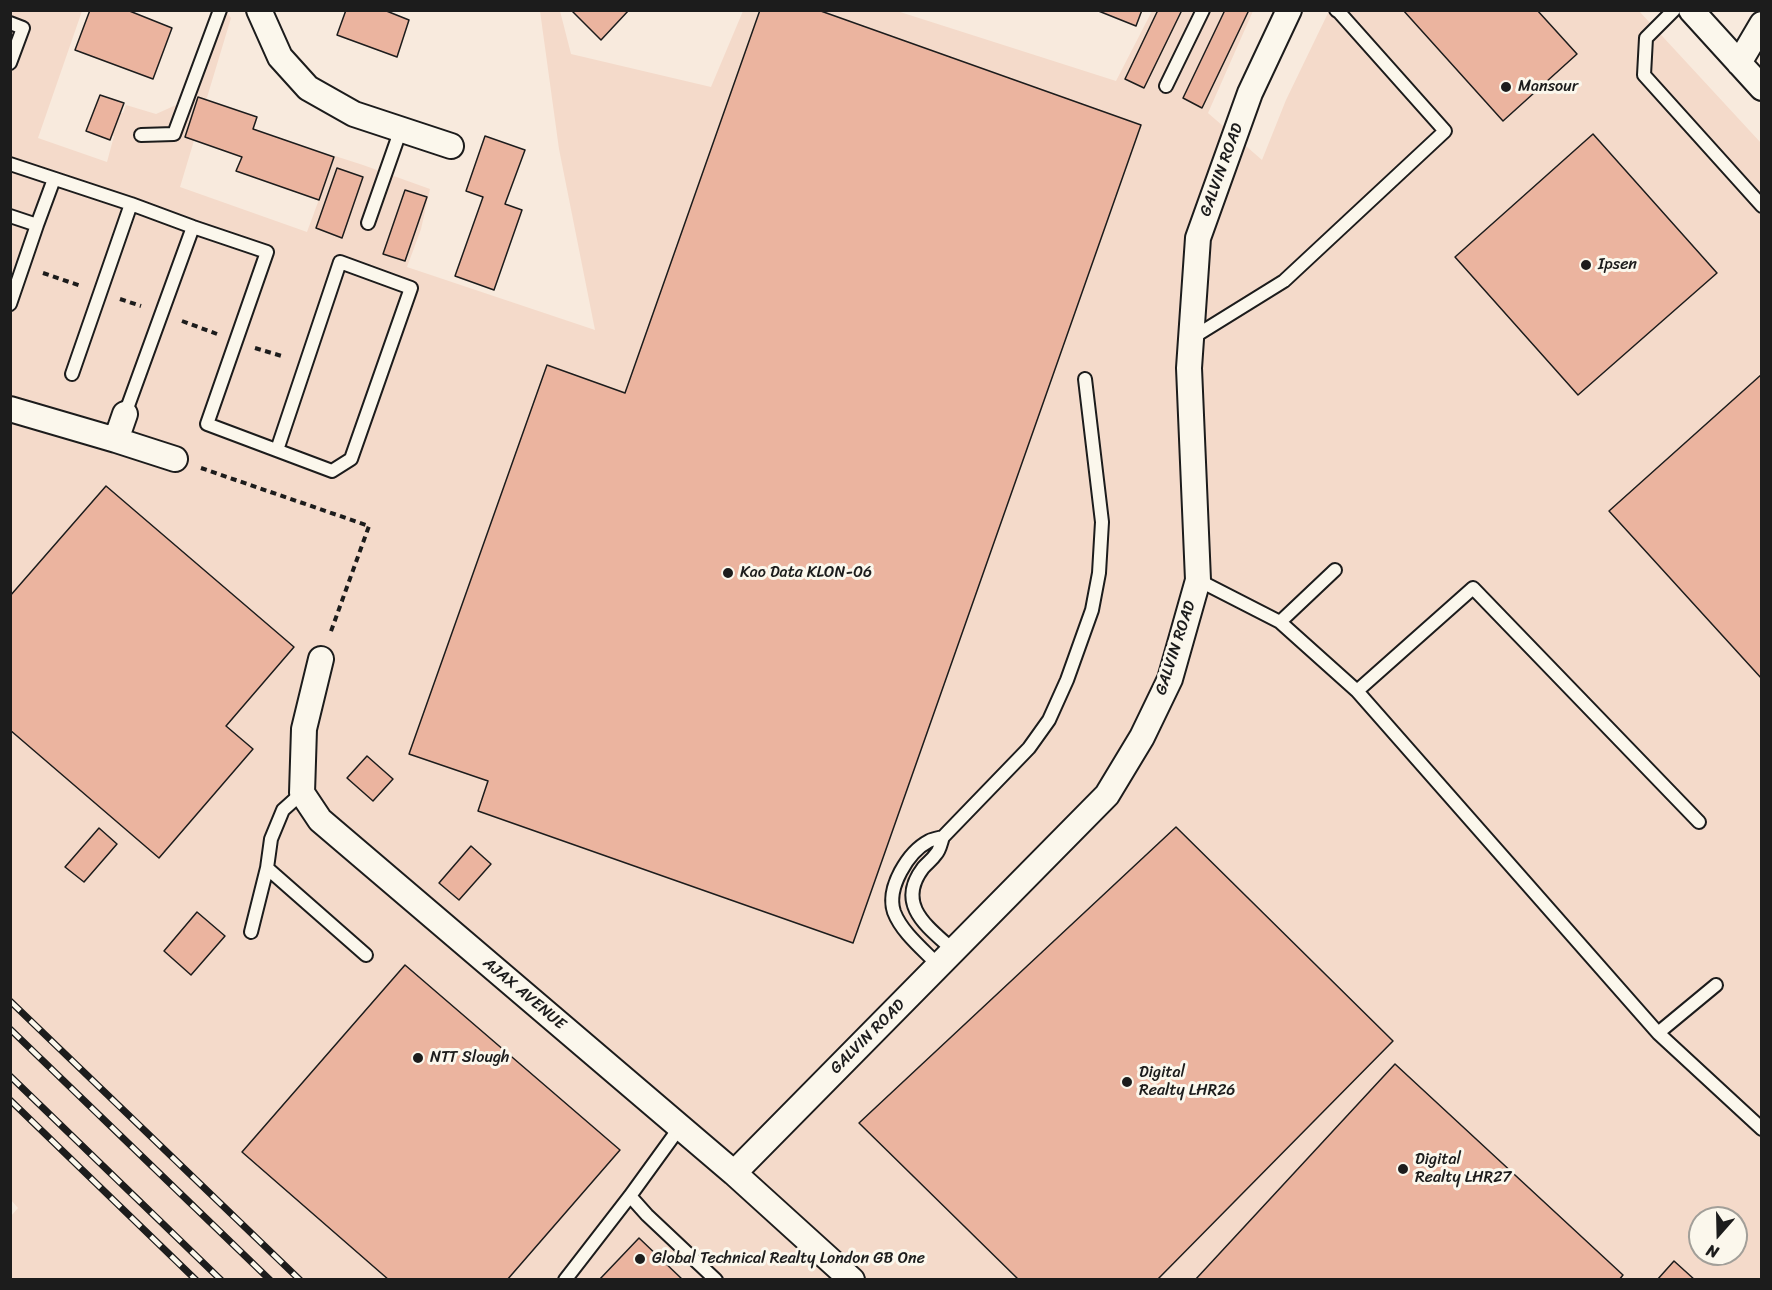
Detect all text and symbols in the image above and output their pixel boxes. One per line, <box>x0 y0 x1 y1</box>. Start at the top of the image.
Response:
place label: Mansour <box>1518 77 1578 97</box>
marker: Mansour <box>1499 80 1513 94</box>
street label: GALVIN ROAD <box>1196 121 1248 219</box>
place label: Ipsen <box>1598 255 1637 275</box>
marker: Ipsen <box>1579 258 1593 272</box>
place label: Kao Data KLON-06 <box>740 563 872 583</box>
marker: Kao Data KLON-06 <box>721 566 735 580</box>
street label: GALVIN ROAD <box>1152 599 1200 697</box>
street label: AJAX AVENUE <box>479 954 569 1034</box>
street label: GALVIN ROAD <box>827 996 909 1078</box>
place label: NTT Slough <box>430 1048 509 1068</box>
marker: NTT Slough <box>411 1051 425 1065</box>
place label: Digital Realty LHR26 <box>1139 1063 1235 1101</box>
marker: Digital Realty LHR26 <box>1120 1075 1134 1089</box>
place label: Digital Realty LHR27 <box>1415 1150 1511 1188</box>
marker: Digital Realty LHR27 <box>1396 1162 1410 1176</box>
north arrow <box>1688 1206 1748 1266</box>
text: N <box>1702 1236 1723 1267</box>
place label: Global Technical Realty London GB One <box>652 1249 925 1269</box>
marker: Global Technical Realty London GB One <box>633 1252 647 1266</box>

